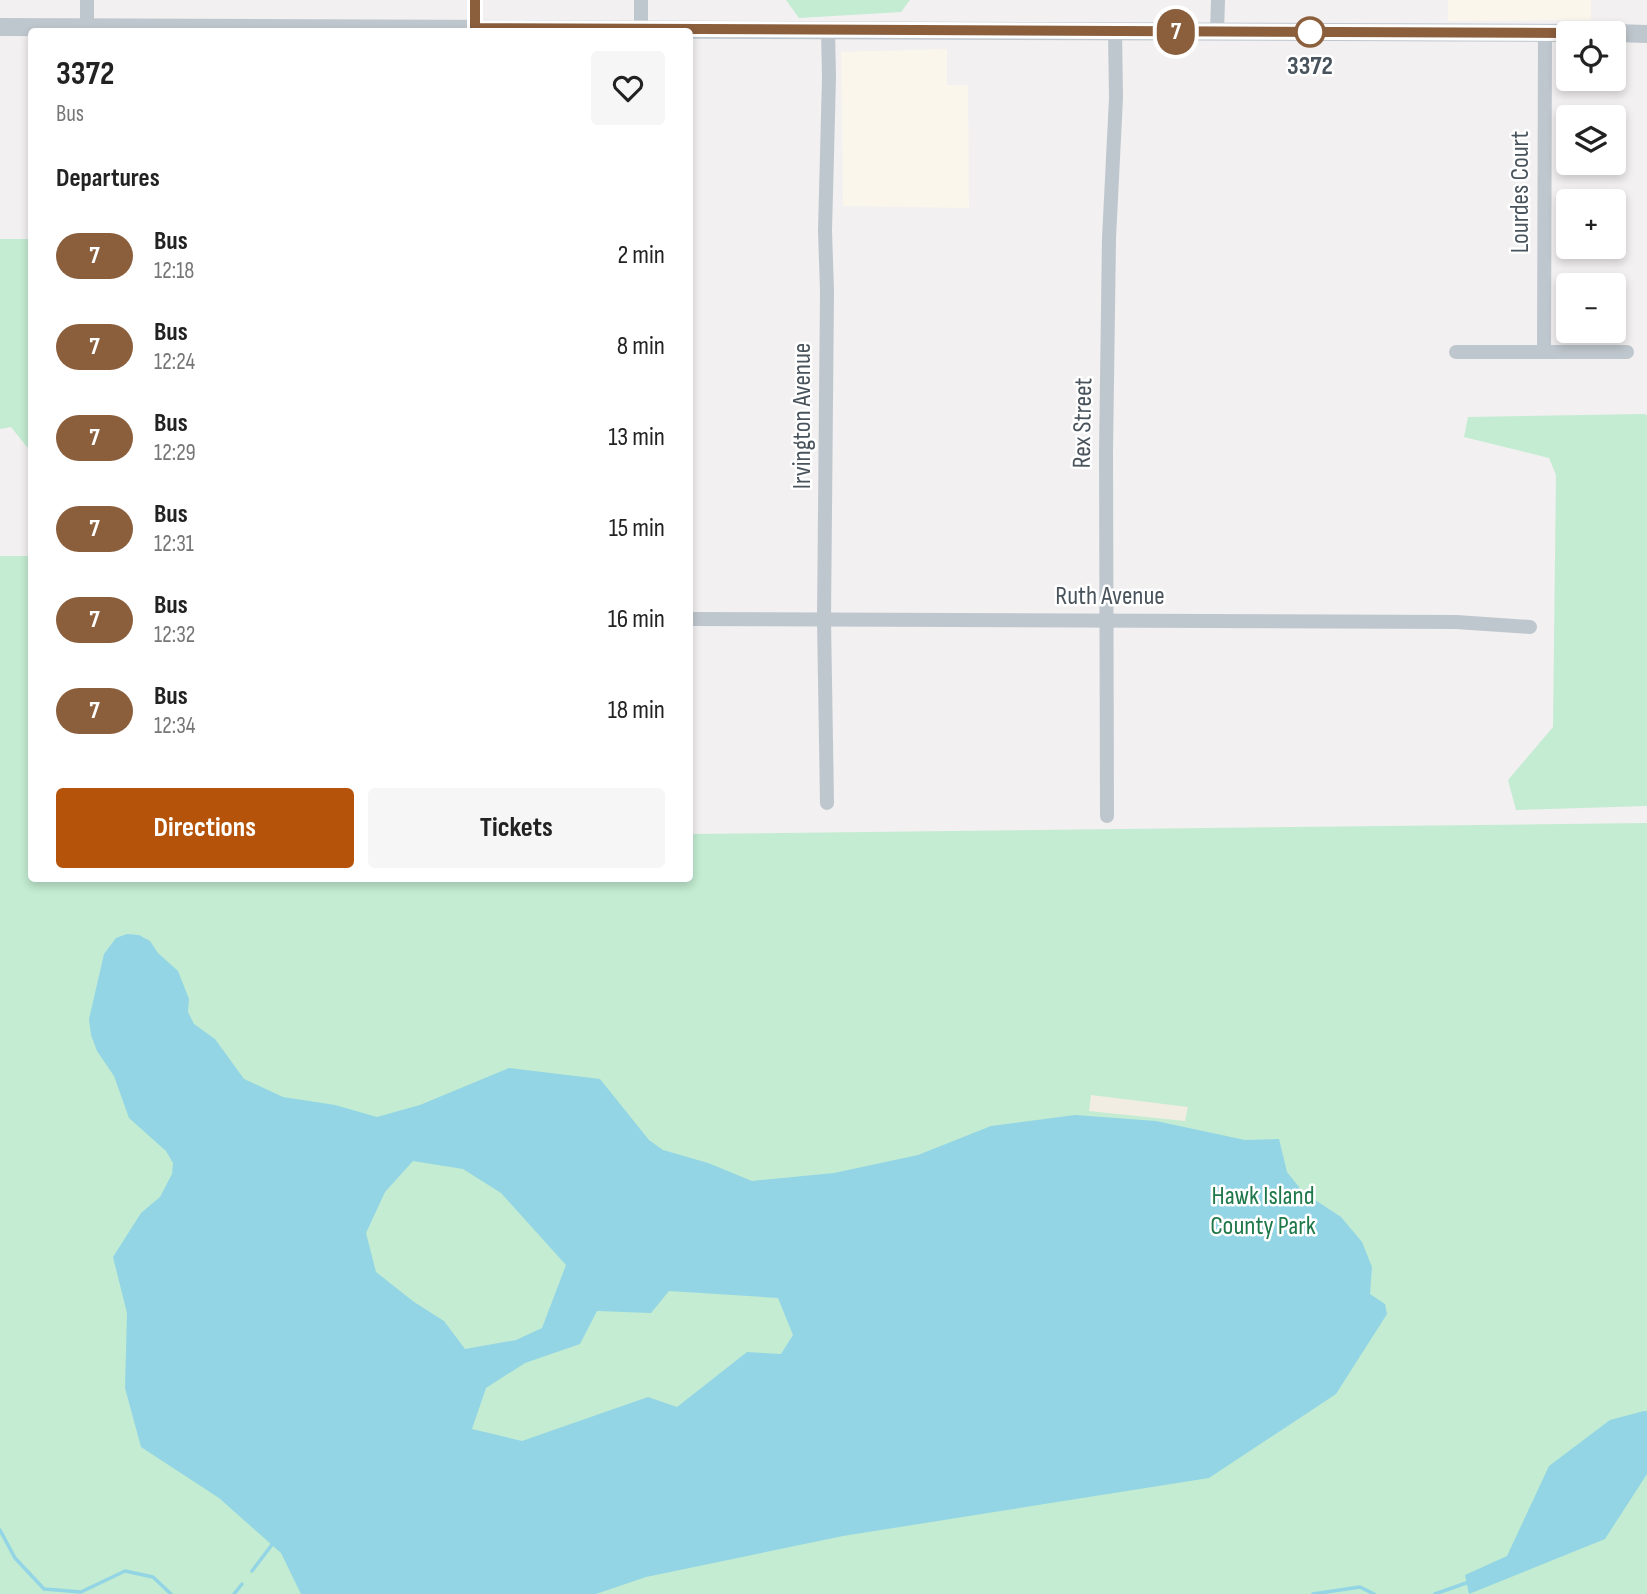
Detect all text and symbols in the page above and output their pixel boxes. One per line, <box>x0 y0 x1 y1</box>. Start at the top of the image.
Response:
line badge: 7 <box>1153 9 1199 55</box>
text: 7 <box>1171 17 1181 46</box>
marker: 3372 <box>1295 17 1325 47</box>
map controls <box>1556 21 1626 343</box>
button: locate <box>1556 21 1626 91</box>
button: heart <box>591 51 665 125</box>
place label: 3372 <box>1287 51 1333 82</box>
text: 3372 <box>56 54 114 94</box>
text: Bus <box>56 100 84 128</box>
button: layers <box>1556 105 1626 175</box>
street label: Lourdes Court <box>1505 131 1536 253</box>
text: Departures <box>56 163 160 194</box>
button: + <box>1556 189 1626 259</box>
text: Bus <box>154 226 188 257</box>
text: 2 min <box>617 240 665 271</box>
text: 7 <box>89 241 100 270</box>
text: 12:18 <box>154 257 194 285</box>
button: − <box>1556 273 1626 343</box>
text: Bus <box>154 317 188 348</box>
text: 8 min <box>617 331 665 362</box>
text: 7 <box>89 332 100 361</box>
street label: Irvington Avenue <box>787 343 818 489</box>
text: 12:24 <box>154 348 195 376</box>
street label: Rex Street <box>1067 377 1099 469</box>
text: Bus <box>154 408 188 439</box>
text: 13 min <box>608 422 665 453</box>
text: 7 <box>89 423 100 452</box>
text: 12:29 <box>154 439 196 467</box>
text: Bus <box>154 499 188 530</box>
text: 15 min <box>609 513 665 544</box>
text: 7 <box>89 514 100 543</box>
text: 12:31 <box>154 530 194 558</box>
street label: Ruth Avenue <box>1055 581 1165 612</box>
text: Bus <box>154 590 188 621</box>
text: 16 min <box>608 604 665 635</box>
text: 7 <box>89 605 100 634</box>
text: 12:32 <box>154 621 195 649</box>
text: Bus <box>154 681 188 712</box>
text: 18 min <box>608 695 665 726</box>
text: 7 <box>89 696 100 725</box>
text: 12:34 <box>154 712 195 740</box>
button: Directions <box>56 788 354 868</box>
button: Tickets <box>368 788 665 868</box>
park label: Hawk Island County Park <box>1210 1181 1316 1242</box>

